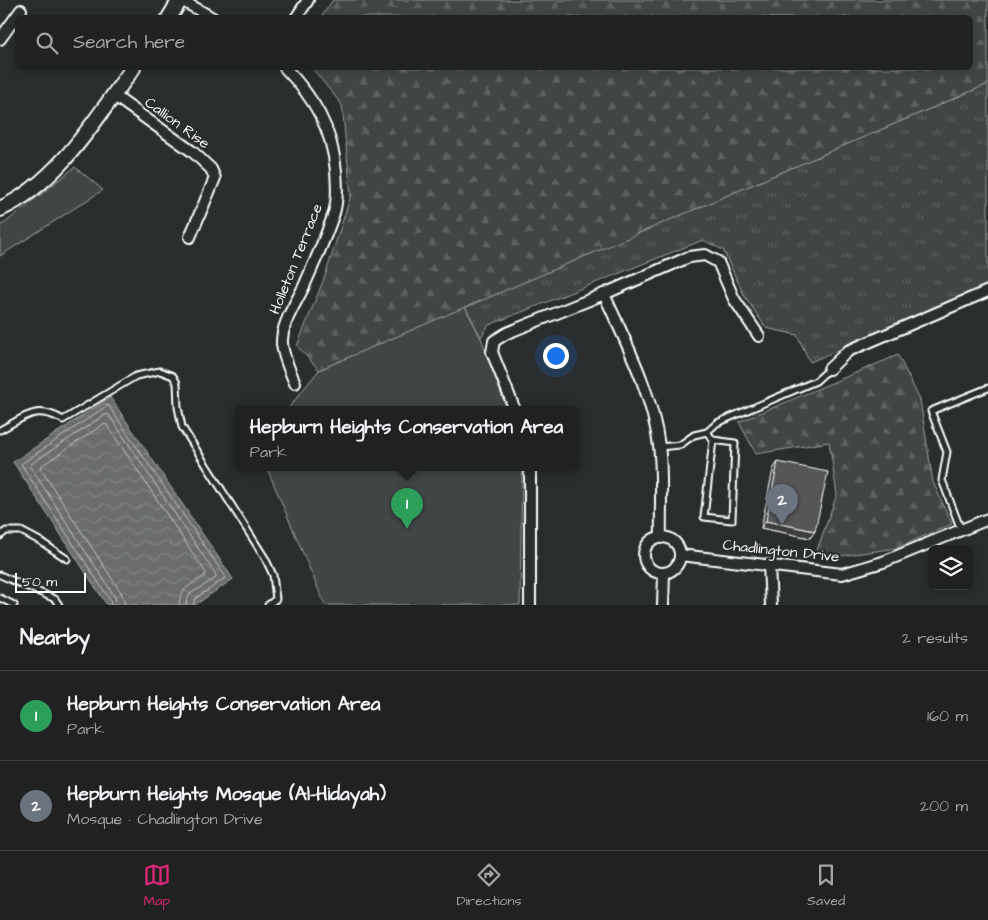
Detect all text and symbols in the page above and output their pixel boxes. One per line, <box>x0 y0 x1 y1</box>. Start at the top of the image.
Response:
search box <box>15 15 973 70</box>
icon: search <box>33 29 61 57</box>
text: Search here <box>73 29 185 56</box>
street label: Callion Rise <box>140 92 214 154</box>
street label: Holleton Terrace <box>264 201 328 317</box>
your location <box>543 343 569 369</box>
popup <box>234 406 579 471</box>
text: Hepburn Heights Conservation Area <box>250 414 563 441</box>
text: Park <box>250 441 287 463</box>
pin: 2 <box>766 484 798 525</box>
pin: 1 <box>391 488 423 529</box>
street label: Chadlington Drive <box>721 534 840 569</box>
map controls <box>928 545 973 590</box>
button: layers <box>928 545 973 590</box>
scale bar <box>15 570 86 593</box>
text: 50 m <box>22 572 57 592</box>
text: Nearby <box>20 623 90 652</box>
text: 2 results <box>902 627 968 649</box>
text: Hepburn Heights Conservation Area <box>67 691 380 718</box>
text: 1 <box>35 705 37 727</box>
text: 160 m <box>927 705 968 727</box>
text: Park <box>67 718 104 740</box>
text: Hepburn Heights Mosque (Al-Hidayah) <box>67 781 386 808</box>
text: 2 <box>31 795 41 817</box>
text: 200 m <box>920 795 968 817</box>
text: Mosque · Chadlington Drive <box>67 808 263 830</box>
tab: Map <box>143 861 171 911</box>
tab: Directions <box>456 861 521 911</box>
tab: Saved <box>807 861 845 911</box>

